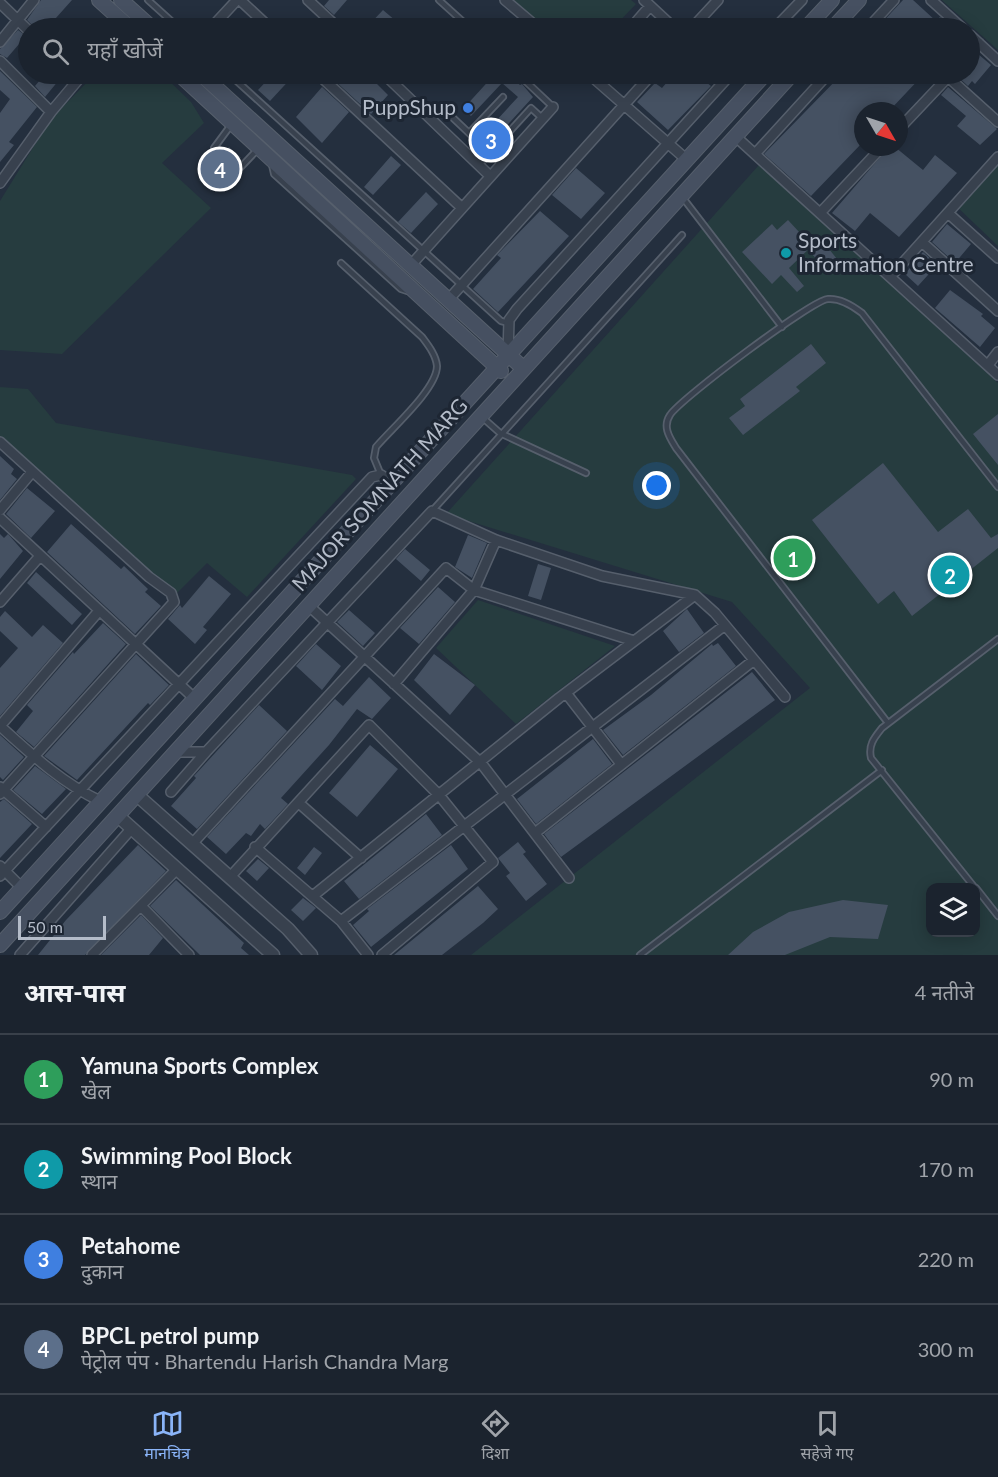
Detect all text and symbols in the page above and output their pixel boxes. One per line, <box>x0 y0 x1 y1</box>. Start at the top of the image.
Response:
search box <box>18 18 980 84</box>
icon: search <box>39 35 72 68</box>
text: यहाँ खोजें <box>87 36 163 63</box>
place label: PuppShup <box>362 94 456 119</box>
marker: PuppShup <box>461 101 475 115</box>
north arrow <box>854 102 908 156</box>
pin: 3 <box>472 118 510 162</box>
pin: 4 <box>200 146 240 192</box>
place label: Sports Information Centre <box>798 227 974 276</box>
marker: Sports Information Centre <box>779 246 793 260</box>
street label: MAJOR SOMNATH MARG <box>286 393 472 595</box>
your location <box>642 471 671 500</box>
pin: 1 <box>774 536 812 580</box>
pin: 2 <box>930 552 970 598</box>
map controls <box>926 883 980 937</box>
button: layers <box>926 883 980 937</box>
scale bar <box>18 913 106 940</box>
text: 50 m <box>27 917 63 936</box>
text: आस-पास <box>24 976 126 1008</box>
text: 4 नतीजे <box>915 980 974 1004</box>
text: Yamuna Sports Complex <box>81 1052 319 1079</box>
text: 1 <box>38 1067 49 1091</box>
text: 90 m <box>929 1067 974 1091</box>
text: खेल <box>81 1079 111 1103</box>
text: Swimming Pool Block <box>81 1142 292 1169</box>
text: 2 <box>38 1157 49 1181</box>
text: 170 m <box>918 1157 974 1181</box>
text: स्थान <box>81 1169 117 1193</box>
text: Petahome <box>81 1232 180 1259</box>
text: 3 <box>38 1247 49 1271</box>
text: 220 m <box>918 1247 974 1271</box>
text: दुकान <box>81 1259 123 1283</box>
text: BPCL petrol pump <box>81 1322 259 1349</box>
text: 4 <box>38 1337 49 1361</box>
text: 300 m <box>918 1337 974 1361</box>
text: पेट्रोल पंप · Bhartendu Harish Chandra Marg <box>81 1349 448 1373</box>
tab: मानचित्र <box>144 1407 190 1466</box>
tab: दिशा <box>479 1407 512 1466</box>
tab: सहेजे गए <box>800 1407 854 1466</box>

